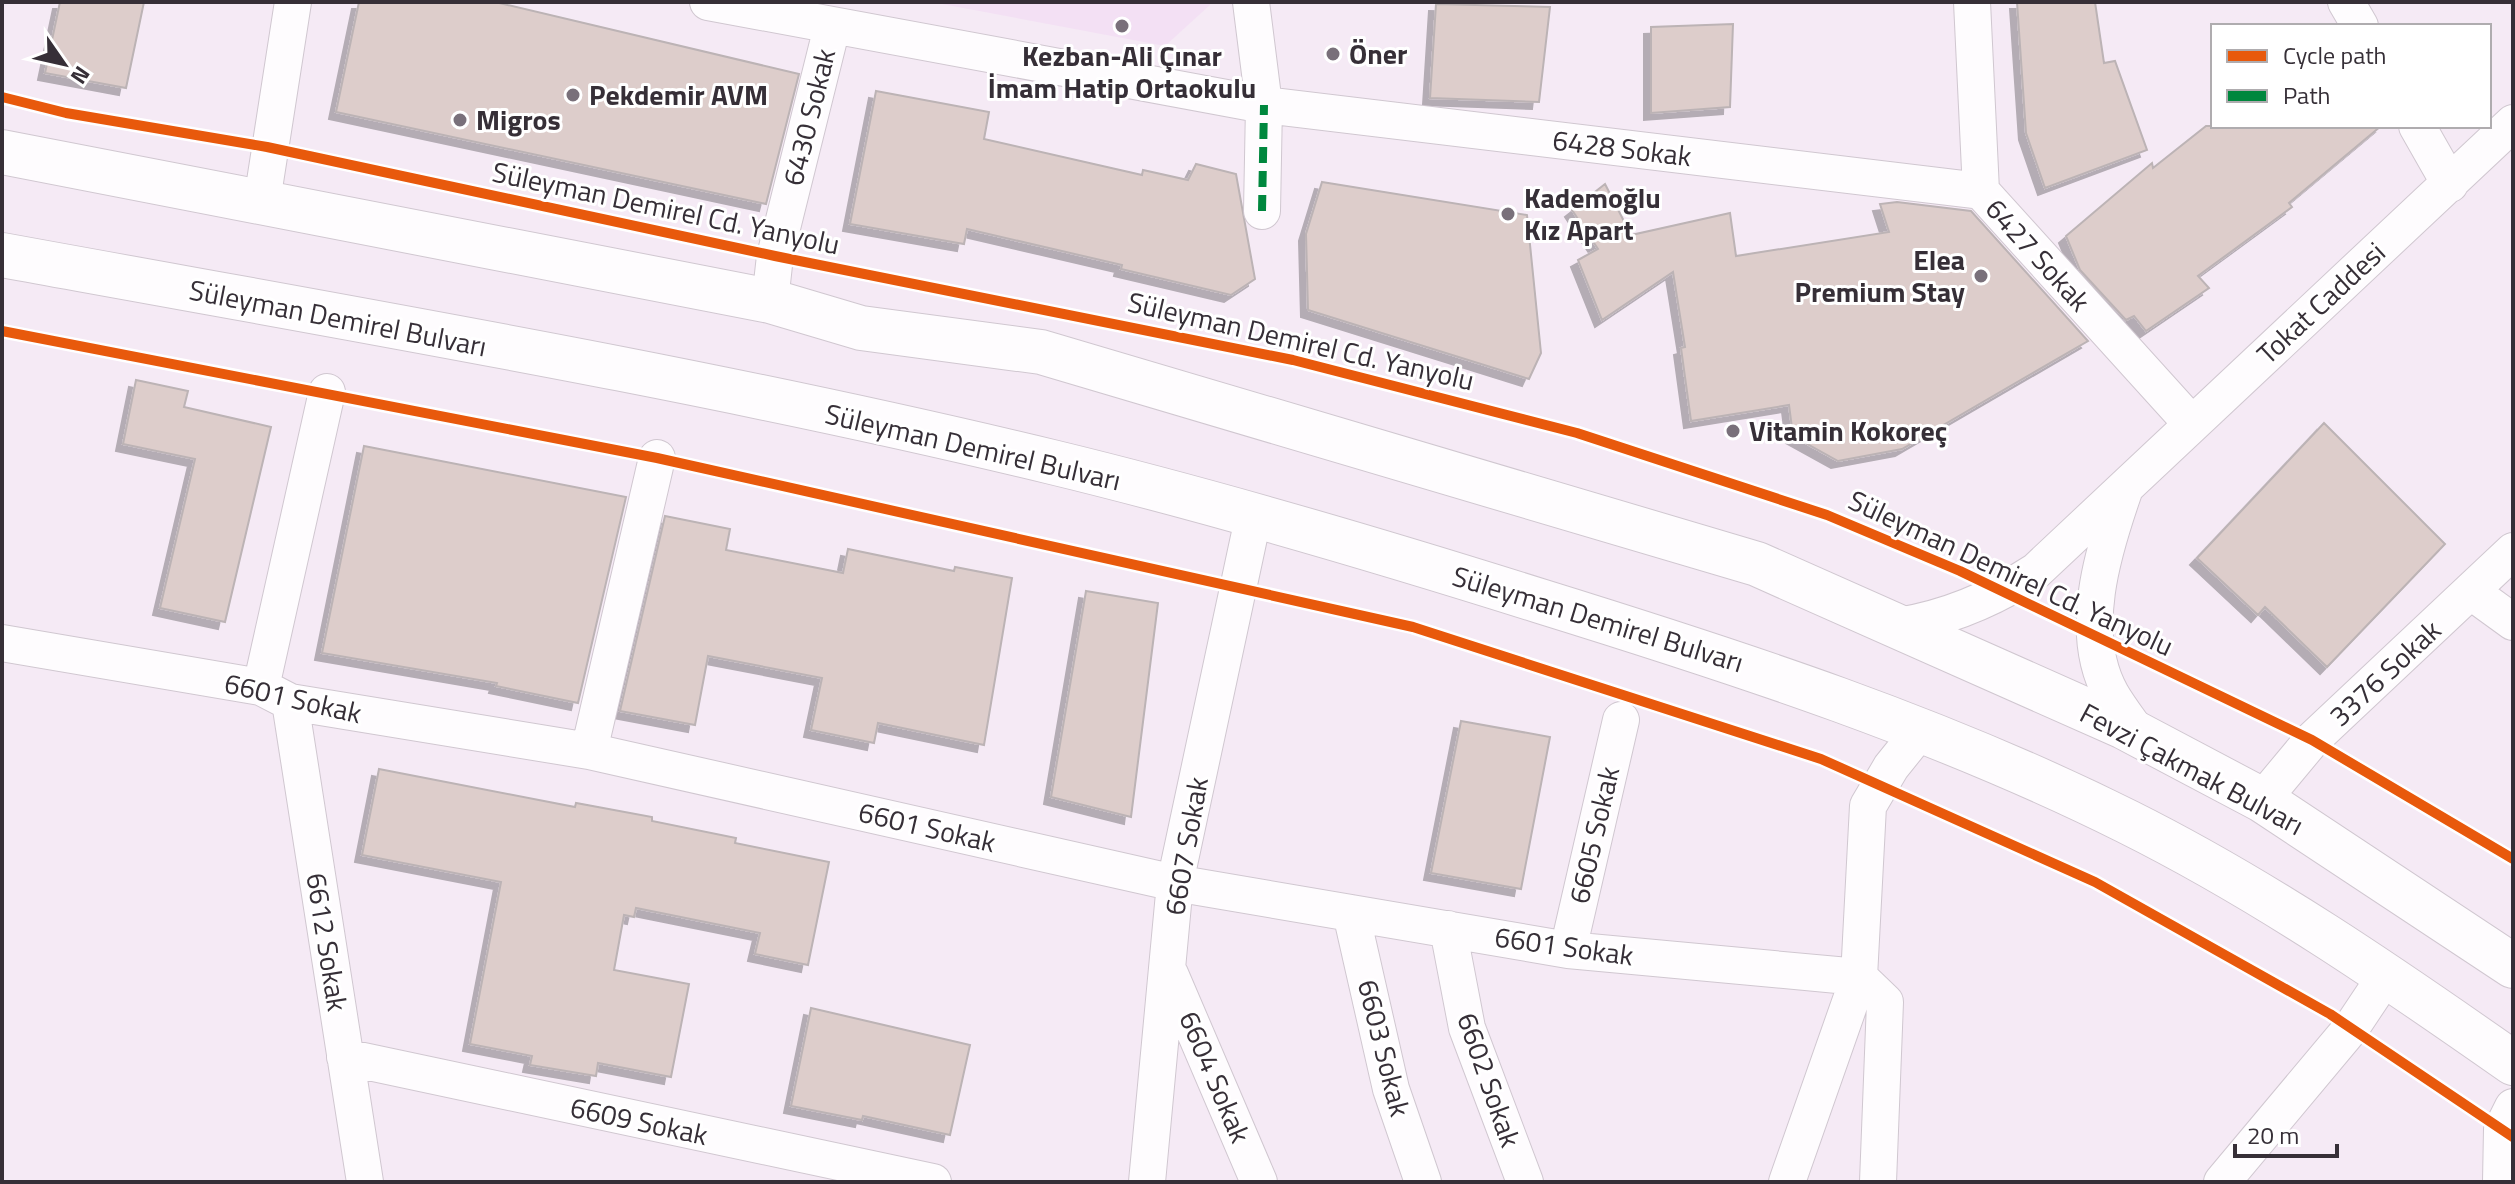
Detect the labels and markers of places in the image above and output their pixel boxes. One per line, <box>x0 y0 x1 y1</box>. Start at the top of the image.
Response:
marker: Kezban-Ali Çınar İmam Hatip Ortaokulu <box>1113 17 1131 35</box>
place label: Öner <box>1349 32 1407 75</box>
place label: Kezban-Ali Çınar İmam Hatip Ortaokulu <box>988 34 1256 109</box>
marker: Öner <box>1324 45 1342 63</box>
place label: Pekdemir AVM <box>589 73 768 116</box>
marker: Pekdemir AVM <box>564 86 582 104</box>
place label: Migros <box>476 98 561 141</box>
marker: Migros <box>451 111 469 129</box>
place label: Kademoğlu Kız Apart <box>1524 176 1661 251</box>
marker: Kademoğlu Kız Apart <box>1499 205 1517 223</box>
place label: Elea Premium Stay <box>1795 238 1965 313</box>
marker: Elea Premium Stay <box>1972 267 1990 285</box>
place label: Vitamin Kokoreç <box>1749 409 1947 452</box>
marker: Vitamin Kokoreç <box>1724 422 1742 440</box>

